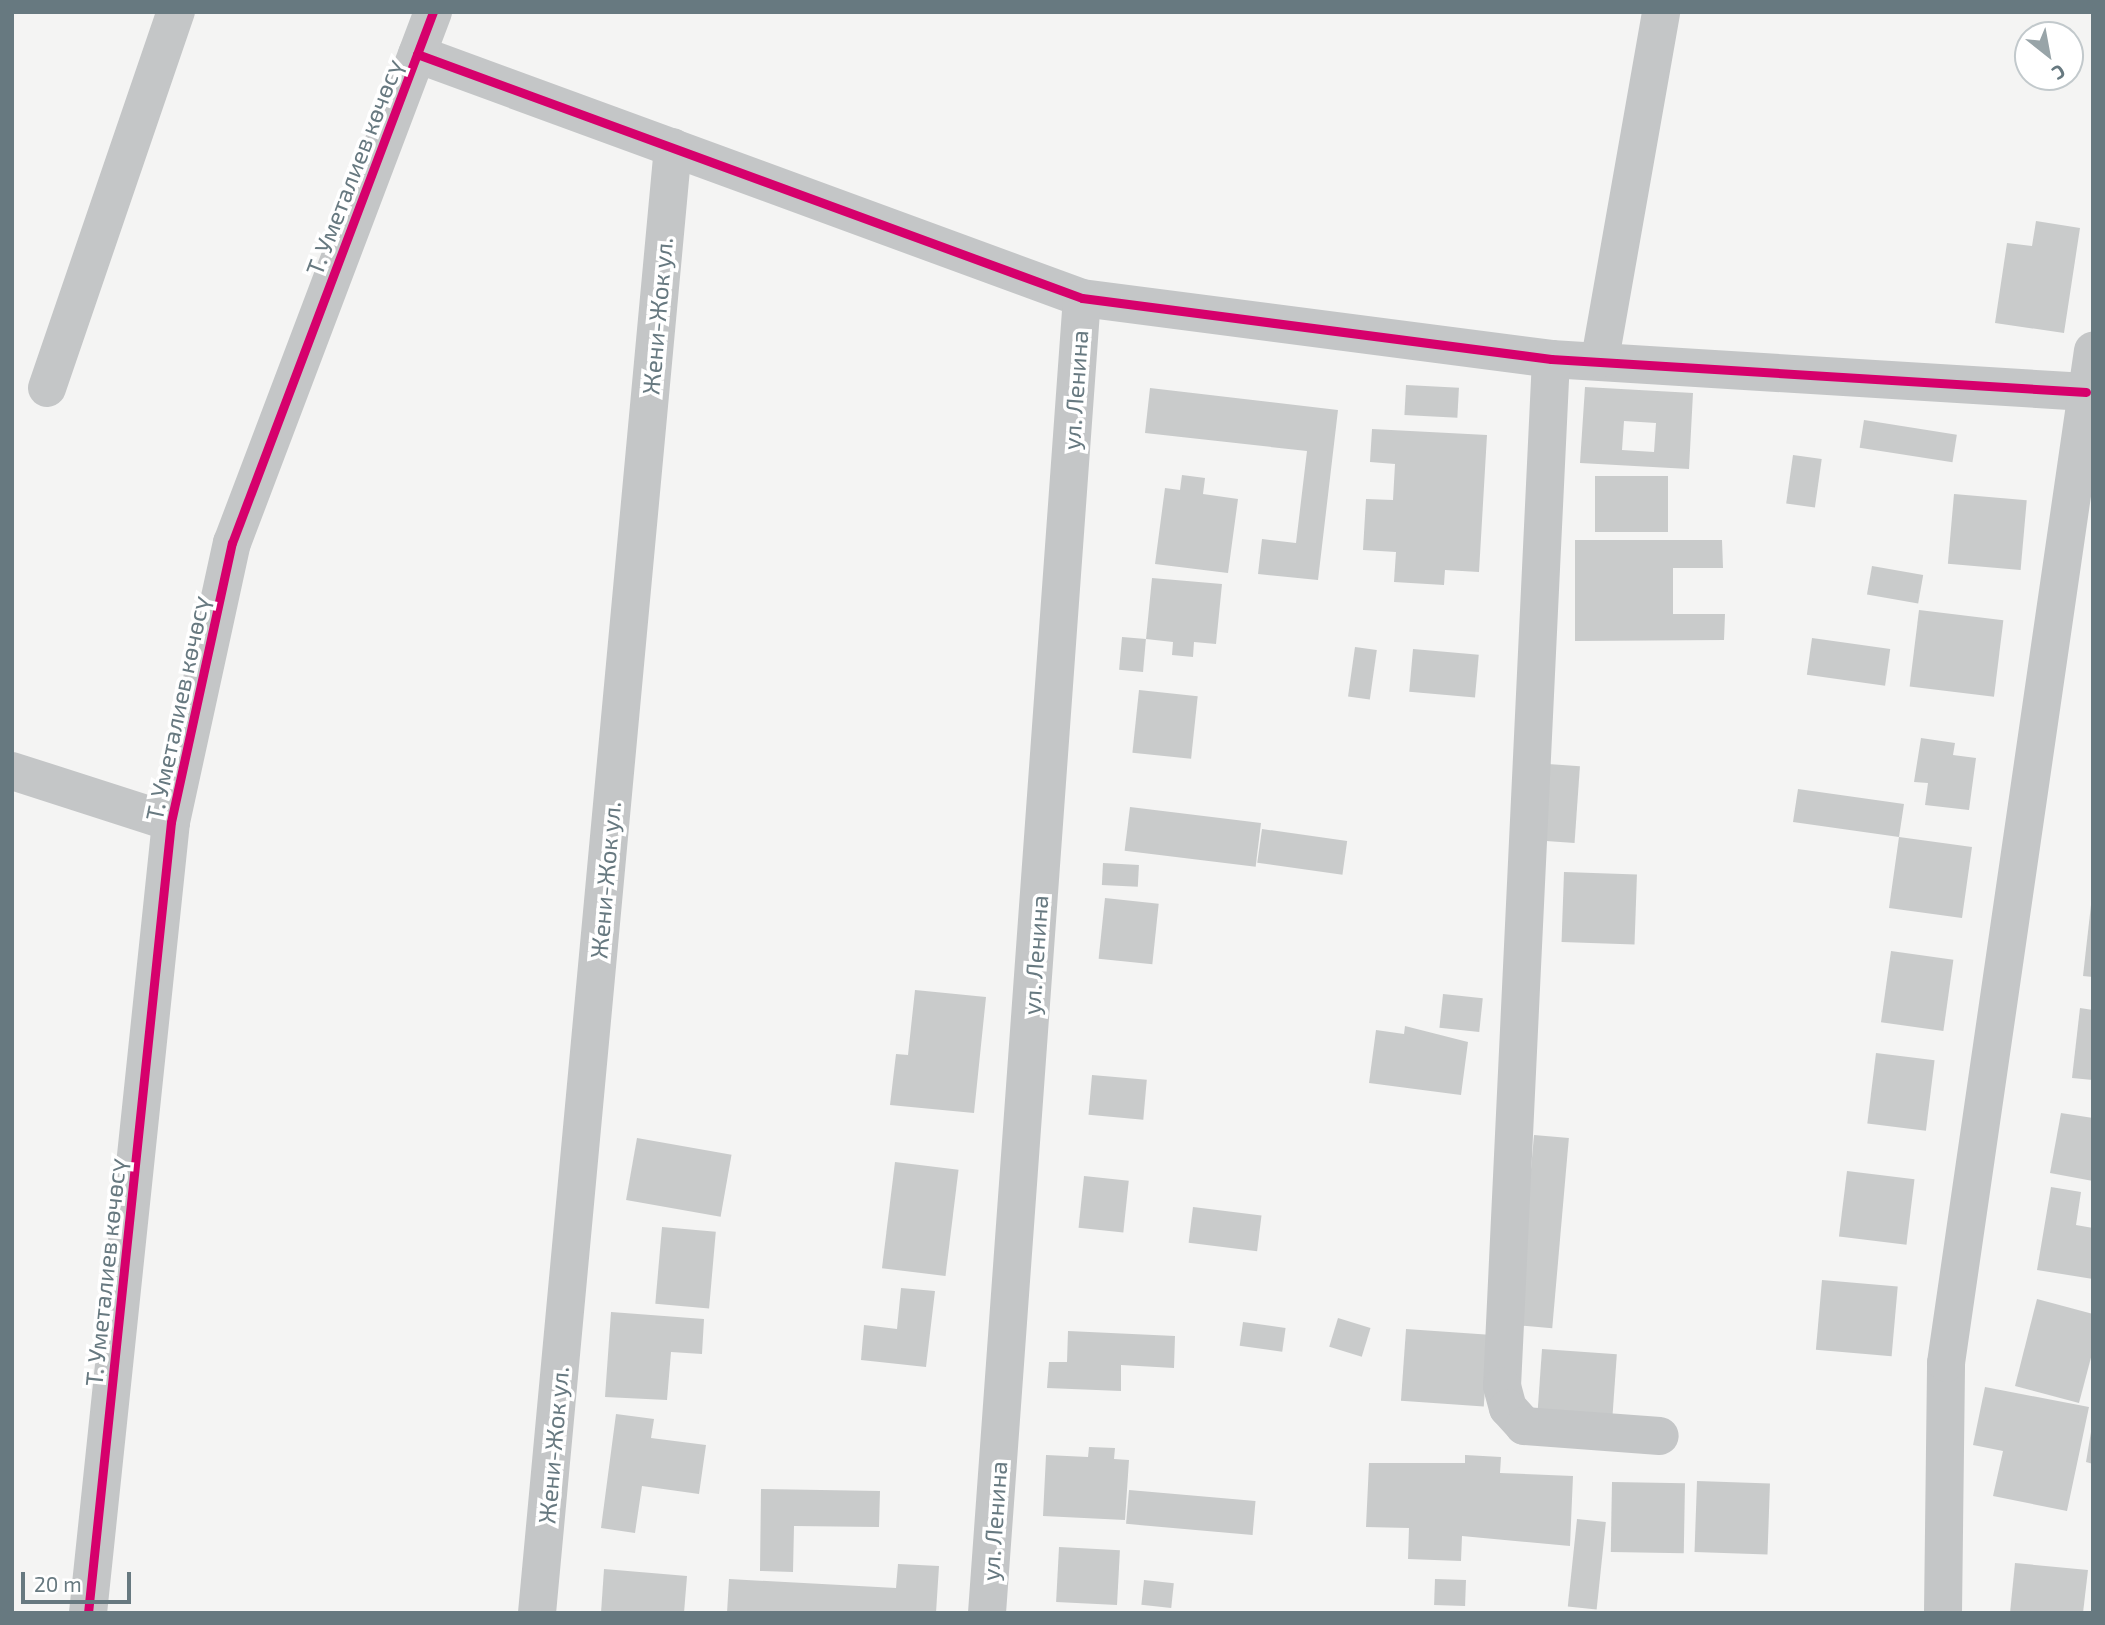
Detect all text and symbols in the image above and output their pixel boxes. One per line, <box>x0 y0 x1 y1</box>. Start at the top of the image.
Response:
north arrow <box>2014 21 2084 91</box>
street label: Т. Уметалиев көчөсү <box>299 55 409 279</box>
text: С <box>2048 60 2070 85</box>
street label: Жени-Жок ул. <box>636 236 678 396</box>
street label: ул. Ленина <box>1056 329 1094 451</box>
street label: Т. Уметалиев көчөсү <box>139 593 215 823</box>
street label: Жени-Жок ул. <box>584 800 626 960</box>
street label: ул. Ленина <box>1016 894 1054 1016</box>
street label: Т. Уметалиев көчөсү <box>79 1157 131 1387</box>
street label: Жени-Жок ул. <box>532 1365 574 1525</box>
street label: ул. Ленина <box>975 1460 1013 1582</box>
scale bar <box>24 1558 135 1602</box>
text: 20 m <box>34 1571 82 1596</box>

